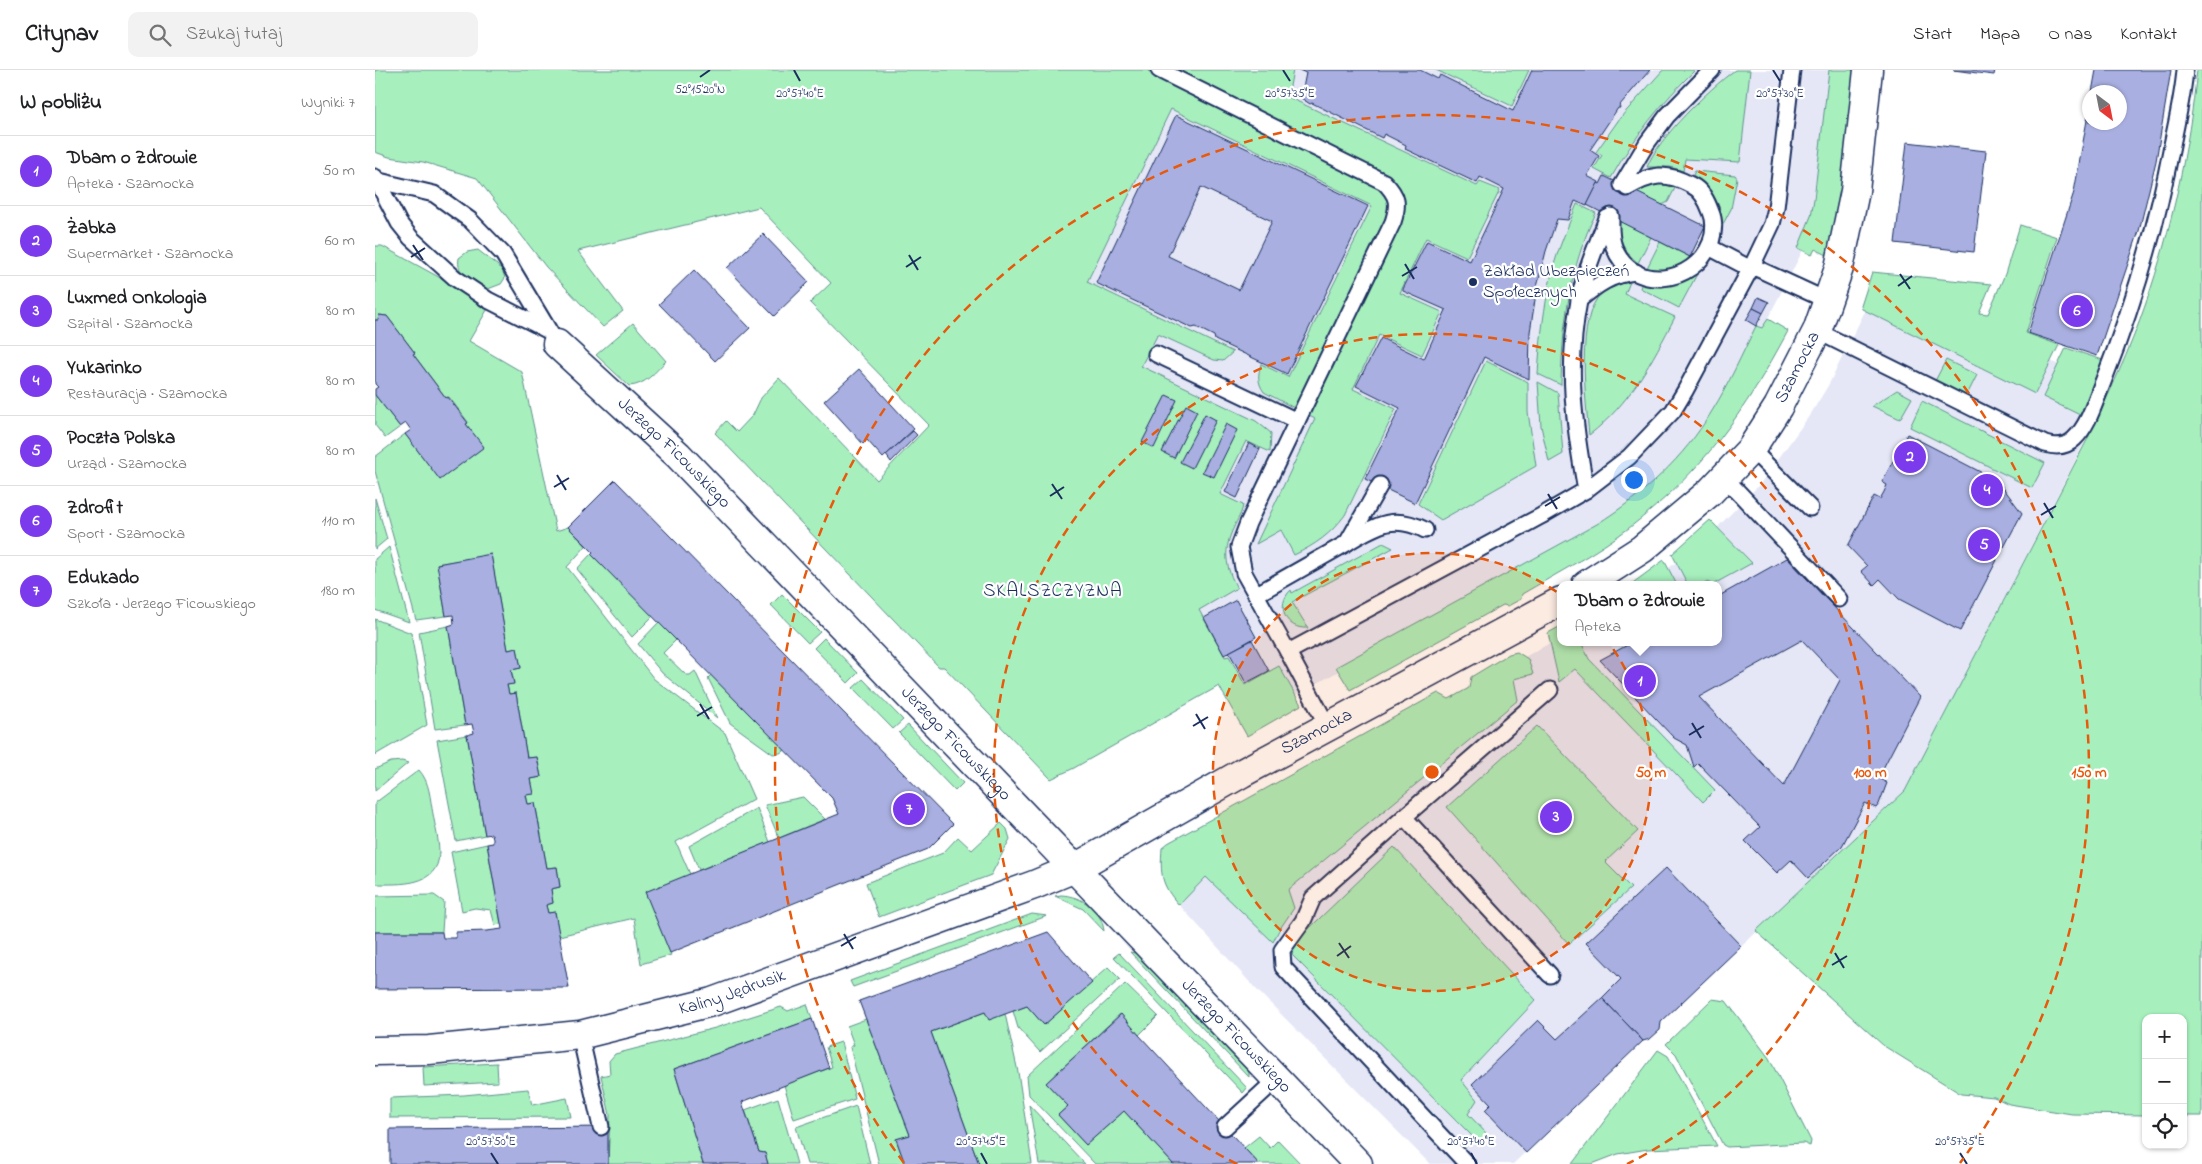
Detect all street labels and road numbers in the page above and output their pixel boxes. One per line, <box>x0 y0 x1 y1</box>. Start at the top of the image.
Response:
street label: Szamocka <box>1769 327 1828 408</box>
street label: Jerzego Ficowskiego <box>611 392 736 515</box>
street label: Jerzego Ficowskiego <box>894 681 1017 807</box>
street label: Szamocka <box>1276 703 1357 763</box>
street label: Kaliny Jędrusik <box>676 963 790 1023</box>
street label: Jerzego Ficowskiego <box>1174 973 1297 1100</box>

